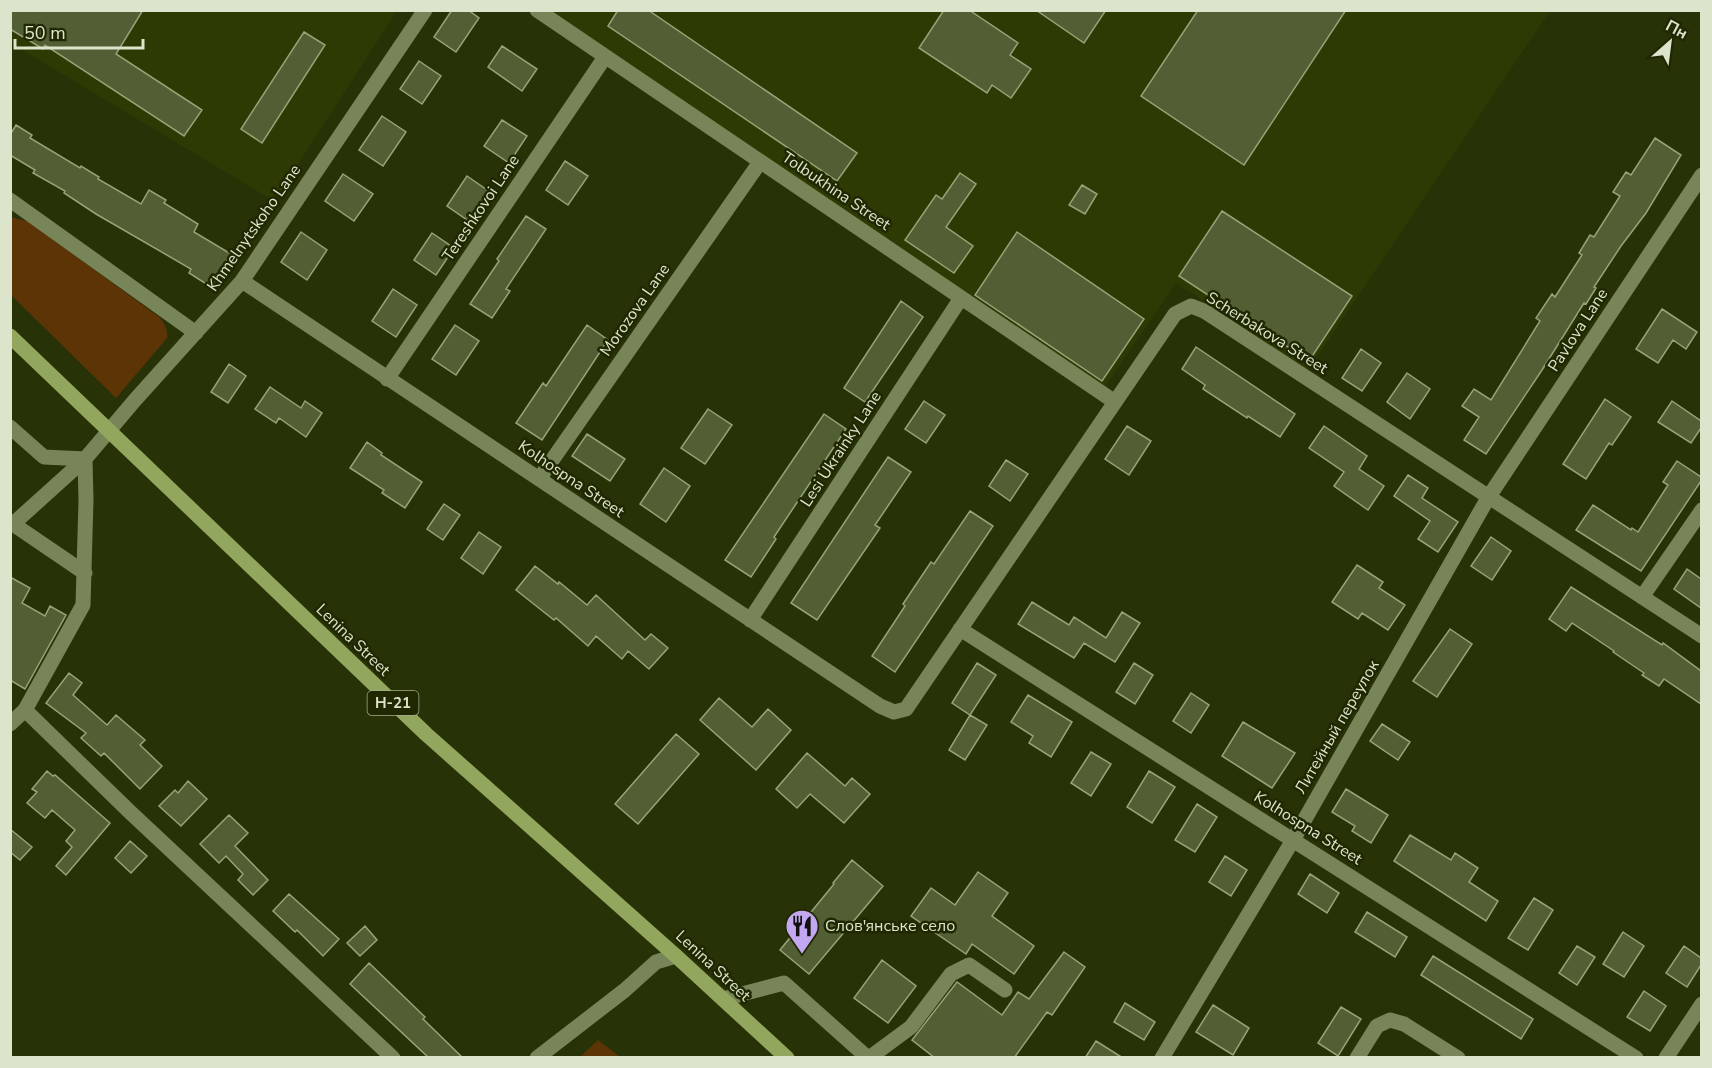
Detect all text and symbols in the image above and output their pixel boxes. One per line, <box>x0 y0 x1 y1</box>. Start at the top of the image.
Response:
scale bar <box>15 12 142 50</box>
north arrow <box>1640 12 1700 72</box>
text: Пн <box>1662 15 1691 45</box>
text: 50 m <box>24 21 66 45</box>
street label: Tolbukhina Street <box>777 147 895 236</box>
street label: Tereshkovoi Lane <box>437 150 525 266</box>
street label: Khmelnytskoho Lane <box>202 160 306 296</box>
street label: Morozova Lane <box>595 259 675 361</box>
street label: Pavlova Lane <box>1543 284 1613 376</box>
street label: Scherbakova Street <box>1202 287 1332 379</box>
street label: Lesi Ukrainky Lane <box>795 387 887 511</box>
street label: Kolhospna Street <box>514 435 629 523</box>
street label: Lenina Street <box>311 599 395 681</box>
street label: Литейный переулок <box>1290 655 1385 798</box>
road number: Н-21 <box>368 691 418 715</box>
street label: Kolhospna Street <box>1250 786 1367 870</box>
restaurant icon: Слов'янське село <box>784 908 820 955</box>
place label: Слов'янське село <box>825 915 955 937</box>
street label: Lenina Street <box>671 925 756 1007</box>

